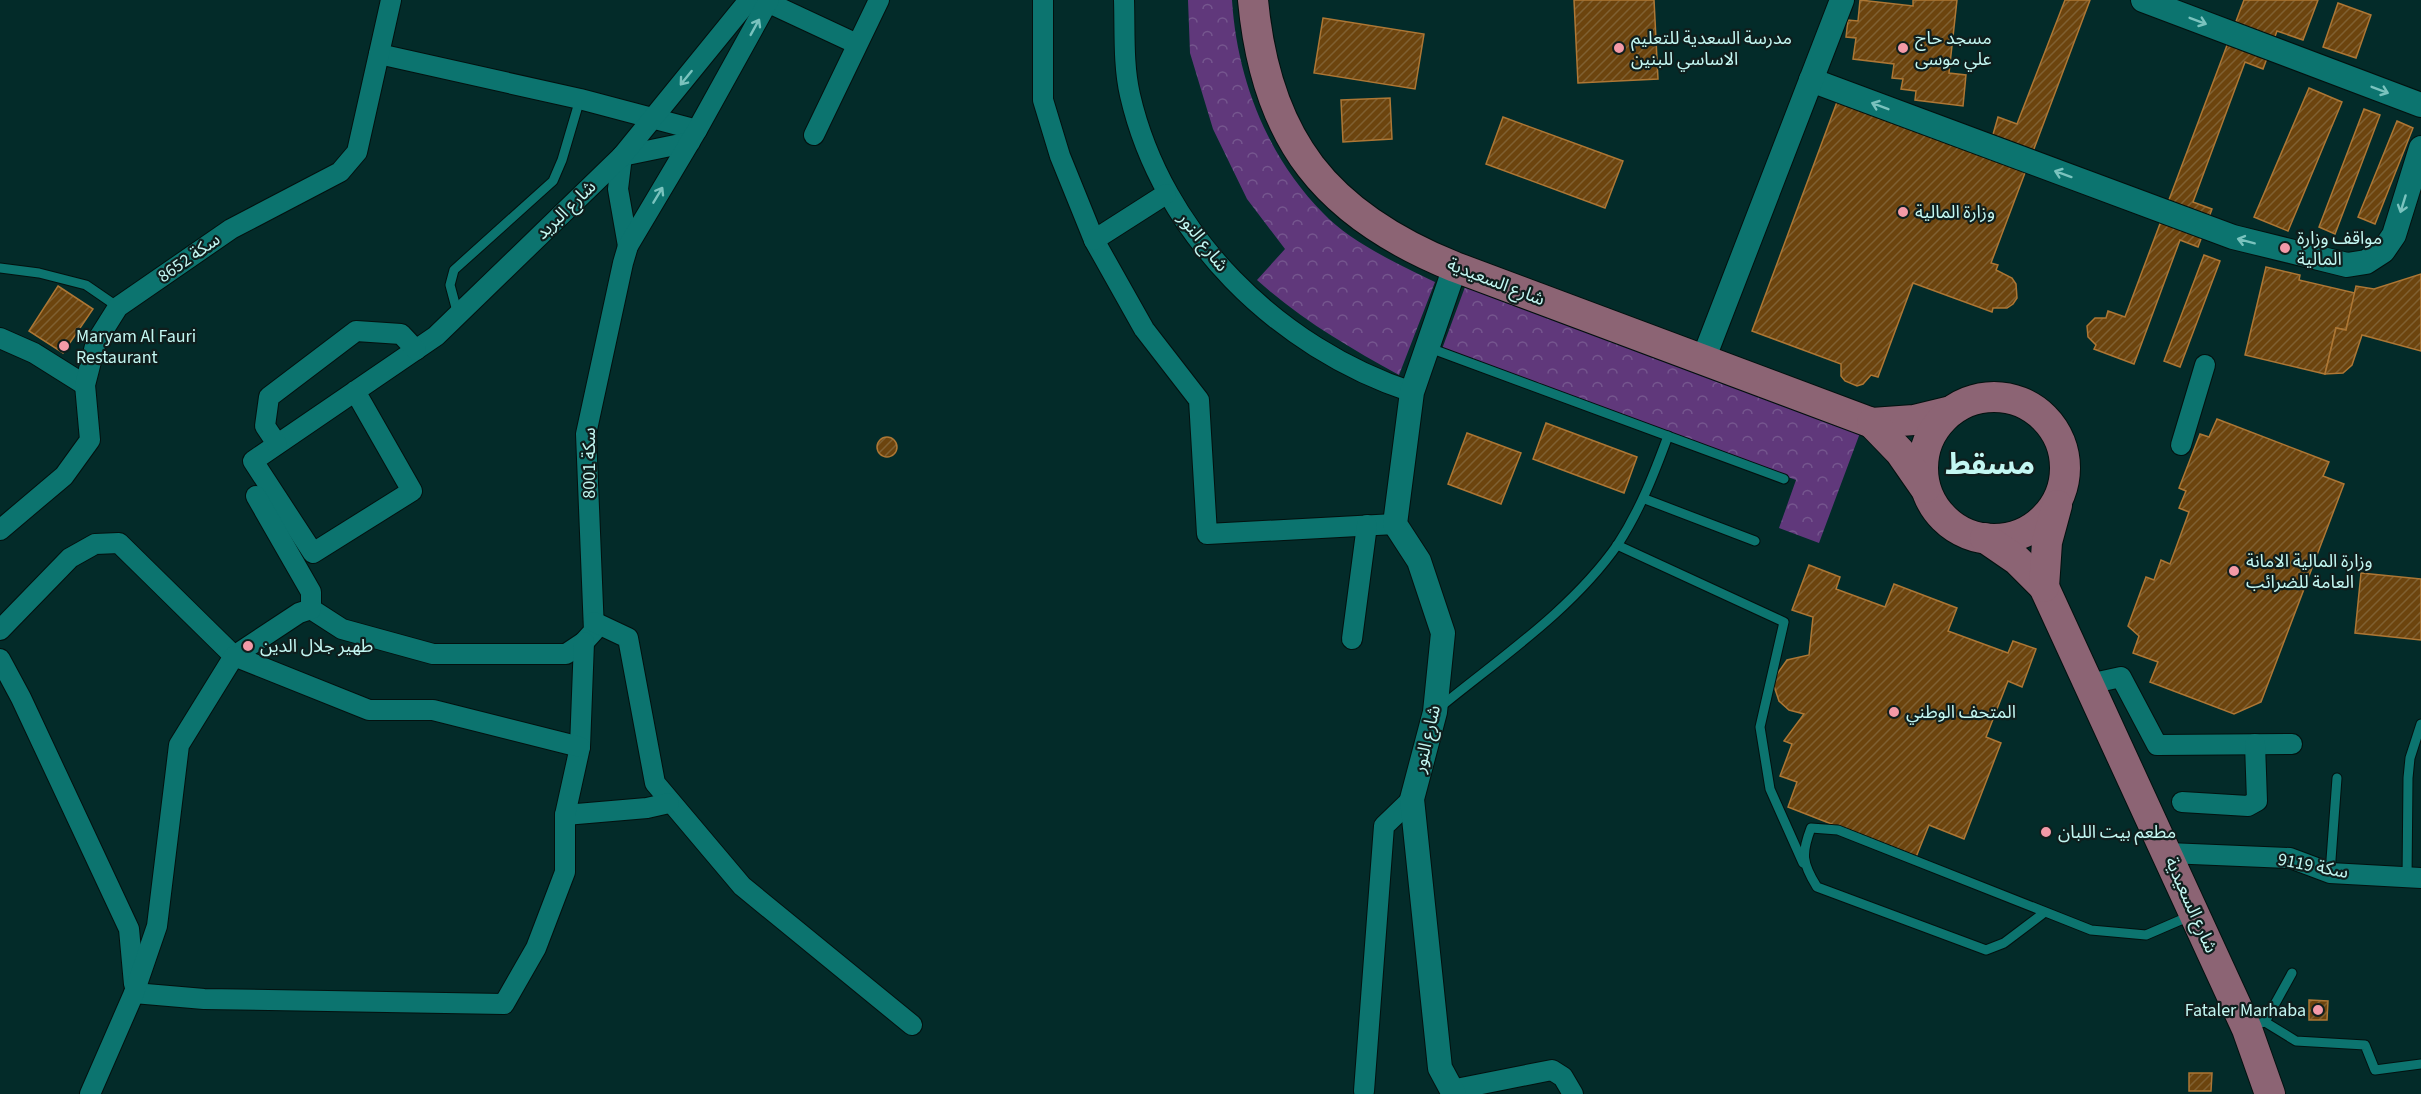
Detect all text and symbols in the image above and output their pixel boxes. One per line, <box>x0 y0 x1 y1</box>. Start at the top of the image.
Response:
one-way arrow <box>2188 16 2207 27</box>
one-way arrow <box>750 18 762 35</box>
place label: مدرسة السعدية للتعليم الاساسي للبنين <box>1631 26 1792 72</box>
place label: مسجد حاج علي موسى <box>1915 26 1992 72</box>
marker: مدرسة السعدية للتعليم الاساسي للبنين <box>1612 41 1626 55</box>
marker: مسجد حاج علي موسى <box>1896 41 1910 55</box>
one-way arrow <box>680 70 693 86</box>
one-way arrow <box>2370 85 2389 96</box>
one-way arrow <box>1871 99 1890 110</box>
one-way arrow <box>2054 167 2072 178</box>
street label: شارع البريد <box>530 175 602 246</box>
one-way arrow <box>652 187 664 204</box>
one-way arrow <box>2397 194 2408 213</box>
place label: وزارة المالية <box>1915 200 1995 225</box>
marker: وزارة المالية <box>1896 205 1910 219</box>
street label: شارع النور <box>1171 206 1234 277</box>
place label: َمواقف وزارة المالية <box>2297 226 2382 272</box>
street label: سكة 8652 <box>153 227 225 289</box>
one-way arrow <box>2237 234 2256 246</box>
marker: َمواقف وزارة المالية <box>2278 241 2292 255</box>
street label: شارع السعيدية <box>1443 252 1548 313</box>
place label: Maryam Al Fauri Restaurant <box>76 324 196 370</box>
marker: Maryam Al Fauri Restaurant <box>57 339 71 353</box>
street label: سكة 8001 <box>577 427 602 499</box>
district label: مسقط <box>1945 443 2035 486</box>
place label: وزارة المالية الامانة العامة للضرائب <box>2246 549 2373 595</box>
marker: وزارة المالية الامانة العامة للضرائب <box>2227 564 2241 578</box>
place label: طهير جلال الدين <box>260 634 373 659</box>
marker: طهير جلال الدين <box>241 639 255 653</box>
place label: المتحف الوطني <box>1906 700 2016 725</box>
street label: شارع النور <box>1407 703 1448 777</box>
marker: المتحف الوطني <box>1887 705 1901 719</box>
place label: مطعم بيت اللبان <box>2058 820 2176 845</box>
marker: مطعم بيت اللبان <box>2039 825 2053 839</box>
street label: سكة 9119 <box>2276 847 2350 885</box>
street label: شارع السعيدية <box>2158 853 2223 957</box>
place label: Fataler Marhaba <box>2185 998 2306 1023</box>
marker: Fataler Marhaba <box>2311 1003 2325 1017</box>

